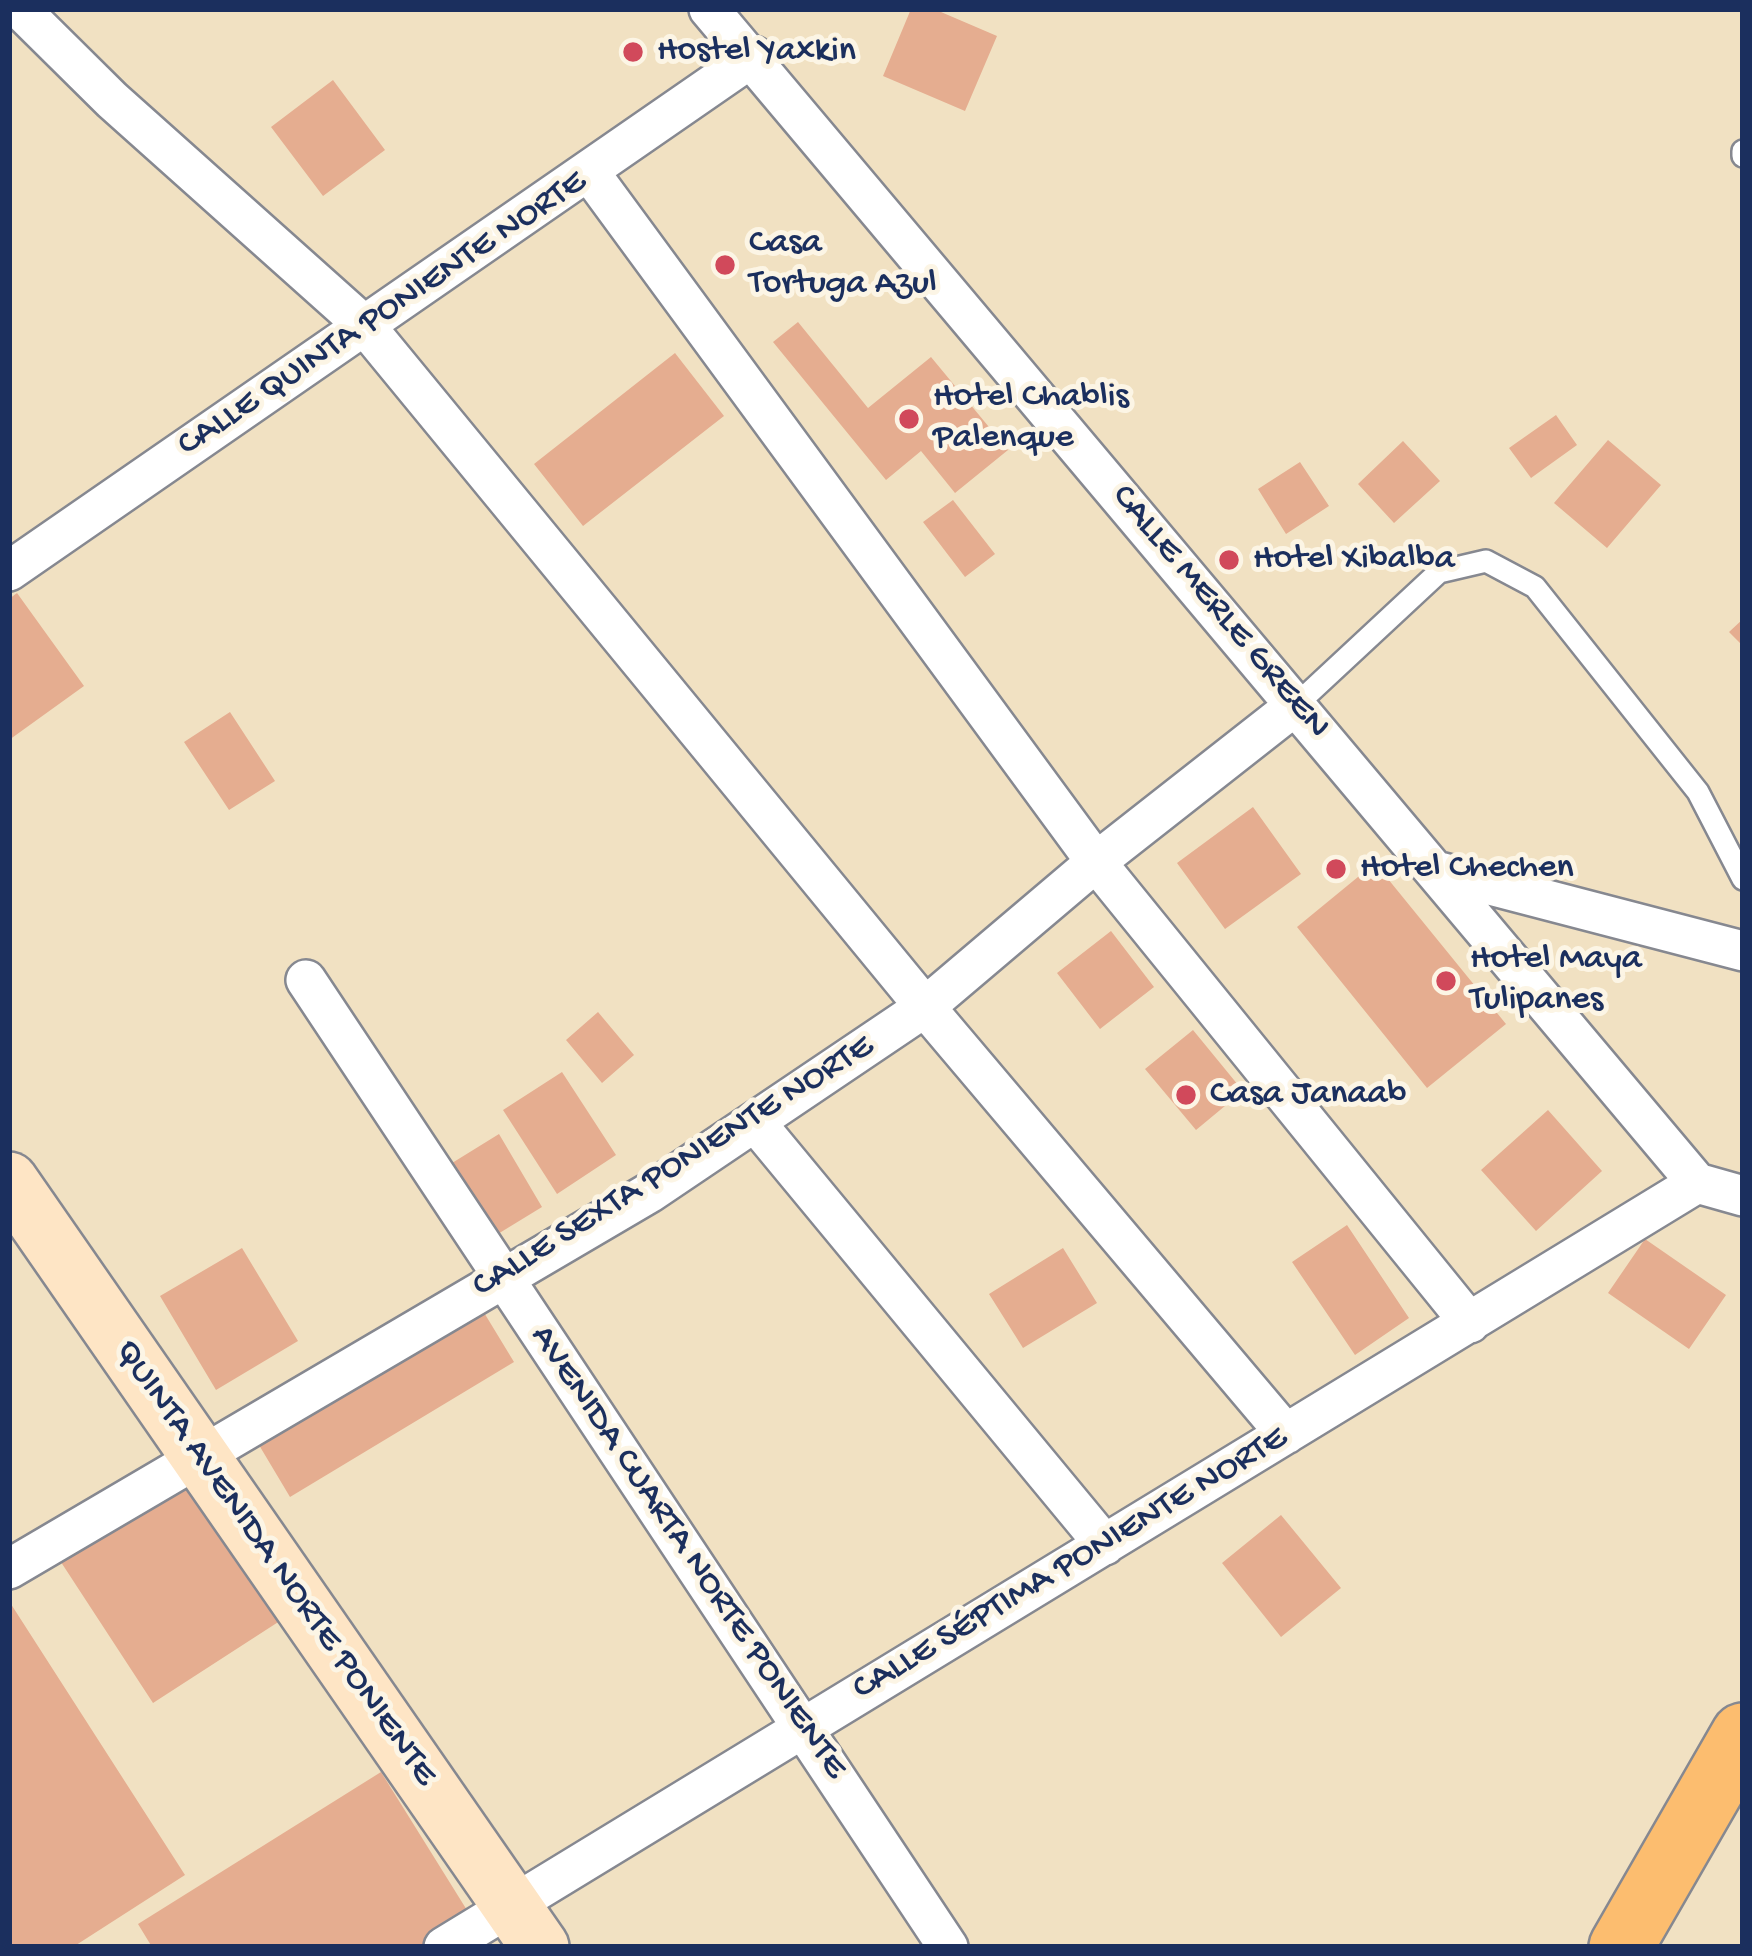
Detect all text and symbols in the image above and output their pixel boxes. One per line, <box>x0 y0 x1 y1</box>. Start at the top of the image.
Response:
place label: Hostel Yaxkin <box>657 30 856 74</box>
marker: Hostel Yaxkin <box>620 39 646 65</box>
street label: CALLE QUINTA PONIENTE NORTE <box>170 162 596 468</box>
place label: Casa Tortuga Azul <box>749 222 937 307</box>
marker: Casa Tortuga Azul <box>712 252 738 278</box>
place label: Hotel Chablis Palenque <box>933 376 1129 461</box>
marker: Hotel Chablis Palenque <box>896 406 922 432</box>
street label: CALLE MERLE GREEN <box>1100 477 1338 749</box>
place label: Hotel Xibalba <box>1253 538 1455 582</box>
marker: Hotel Xibalba <box>1216 547 1242 573</box>
place label: Hotel Chechen <box>1360 847 1574 891</box>
marker: Hotel Chechen <box>1323 856 1349 882</box>
place label: Hotel Maya Tulipanes <box>1470 938 1642 1023</box>
marker: Hotel Maya Tulipanes <box>1433 968 1459 994</box>
street label: CALLE SEXTA PONIENTE NORTE <box>466 1027 882 1309</box>
place label: Casa Janaab <box>1210 1073 1406 1117</box>
marker: Casa Janaab <box>1173 1082 1199 1108</box>
street label: AVENIDA CUARTA NORTE PONIENTE <box>519 1318 855 1788</box>
street label: QUINTA AVENIDA NORTE PONIENTE <box>103 1333 445 1795</box>
street label: CALLE SÉPTIMA PONIENTE NORTE <box>846 1418 1296 1712</box>

